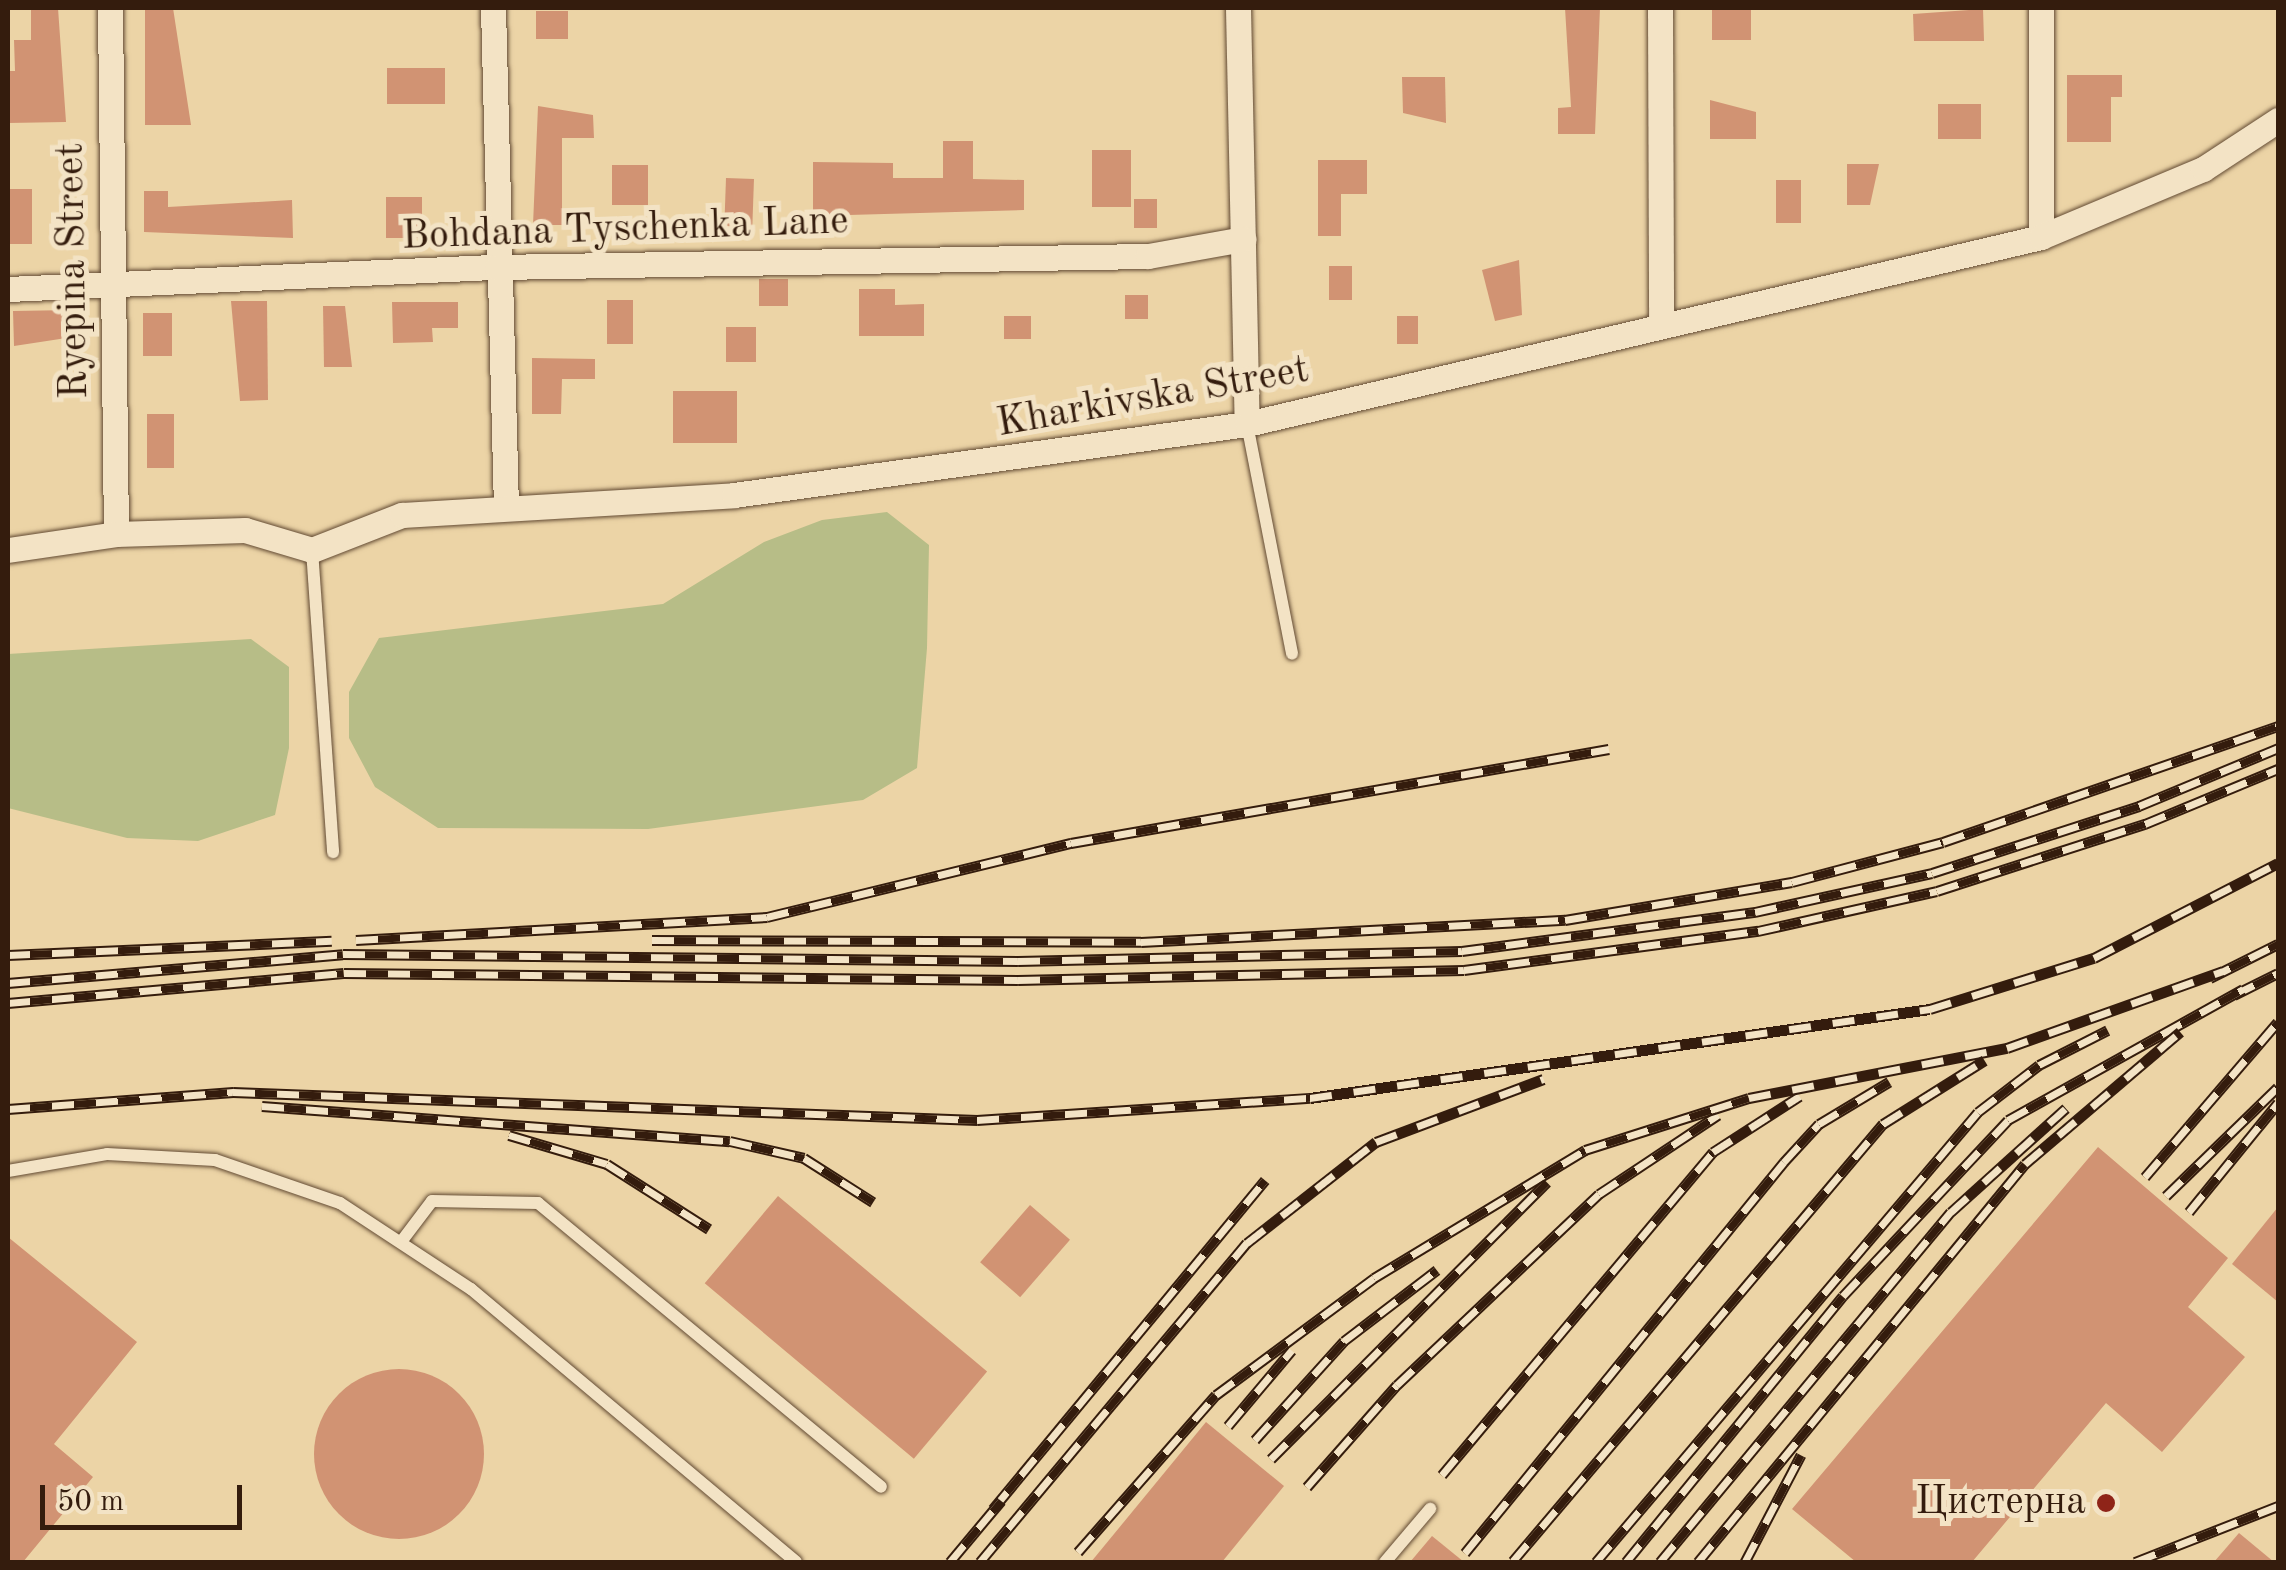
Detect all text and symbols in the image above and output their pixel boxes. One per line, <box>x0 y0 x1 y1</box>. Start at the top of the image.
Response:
street label: Ryepina Street <box>48 142 100 400</box>
street label: Bohdana Tyschenka Lane <box>401 198 849 262</box>
street label: Kharkivska Street <box>993 347 1313 449</box>
scale bar <box>45 1465 248 1527</box>
place label: Цистерна <box>1915 1479 2086 1527</box>
text: 50 m <box>57 1487 124 1517</box>
marker: Цистерна <box>2095 1492 2117 1514</box>

